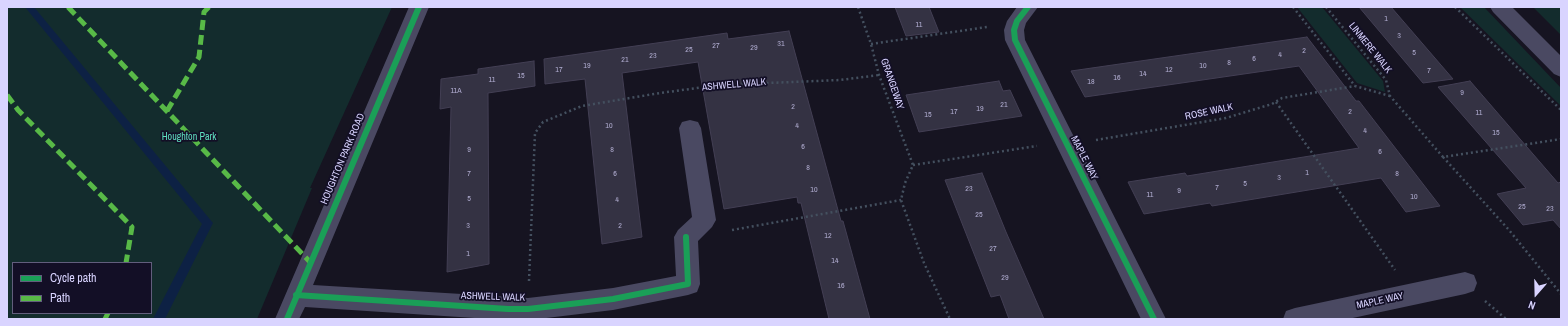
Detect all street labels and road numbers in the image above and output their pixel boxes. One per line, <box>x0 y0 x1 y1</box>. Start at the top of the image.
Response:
street label: LINMERE WALK <box>1346 20 1394 76</box>
street label: GRANGEWAY <box>878 57 906 111</box>
street label: ASHWELL WALK <box>701 76 767 94</box>
street label: ROSE WALK <box>1184 101 1234 123</box>
street label: HOUGHTON PARK ROAD <box>318 112 368 206</box>
street label: MAPLE WAY <box>1068 134 1100 182</box>
street label: ASHWELL WALK <box>461 290 525 304</box>
street label: MAPLE WAY <box>1355 290 1405 312</box>

